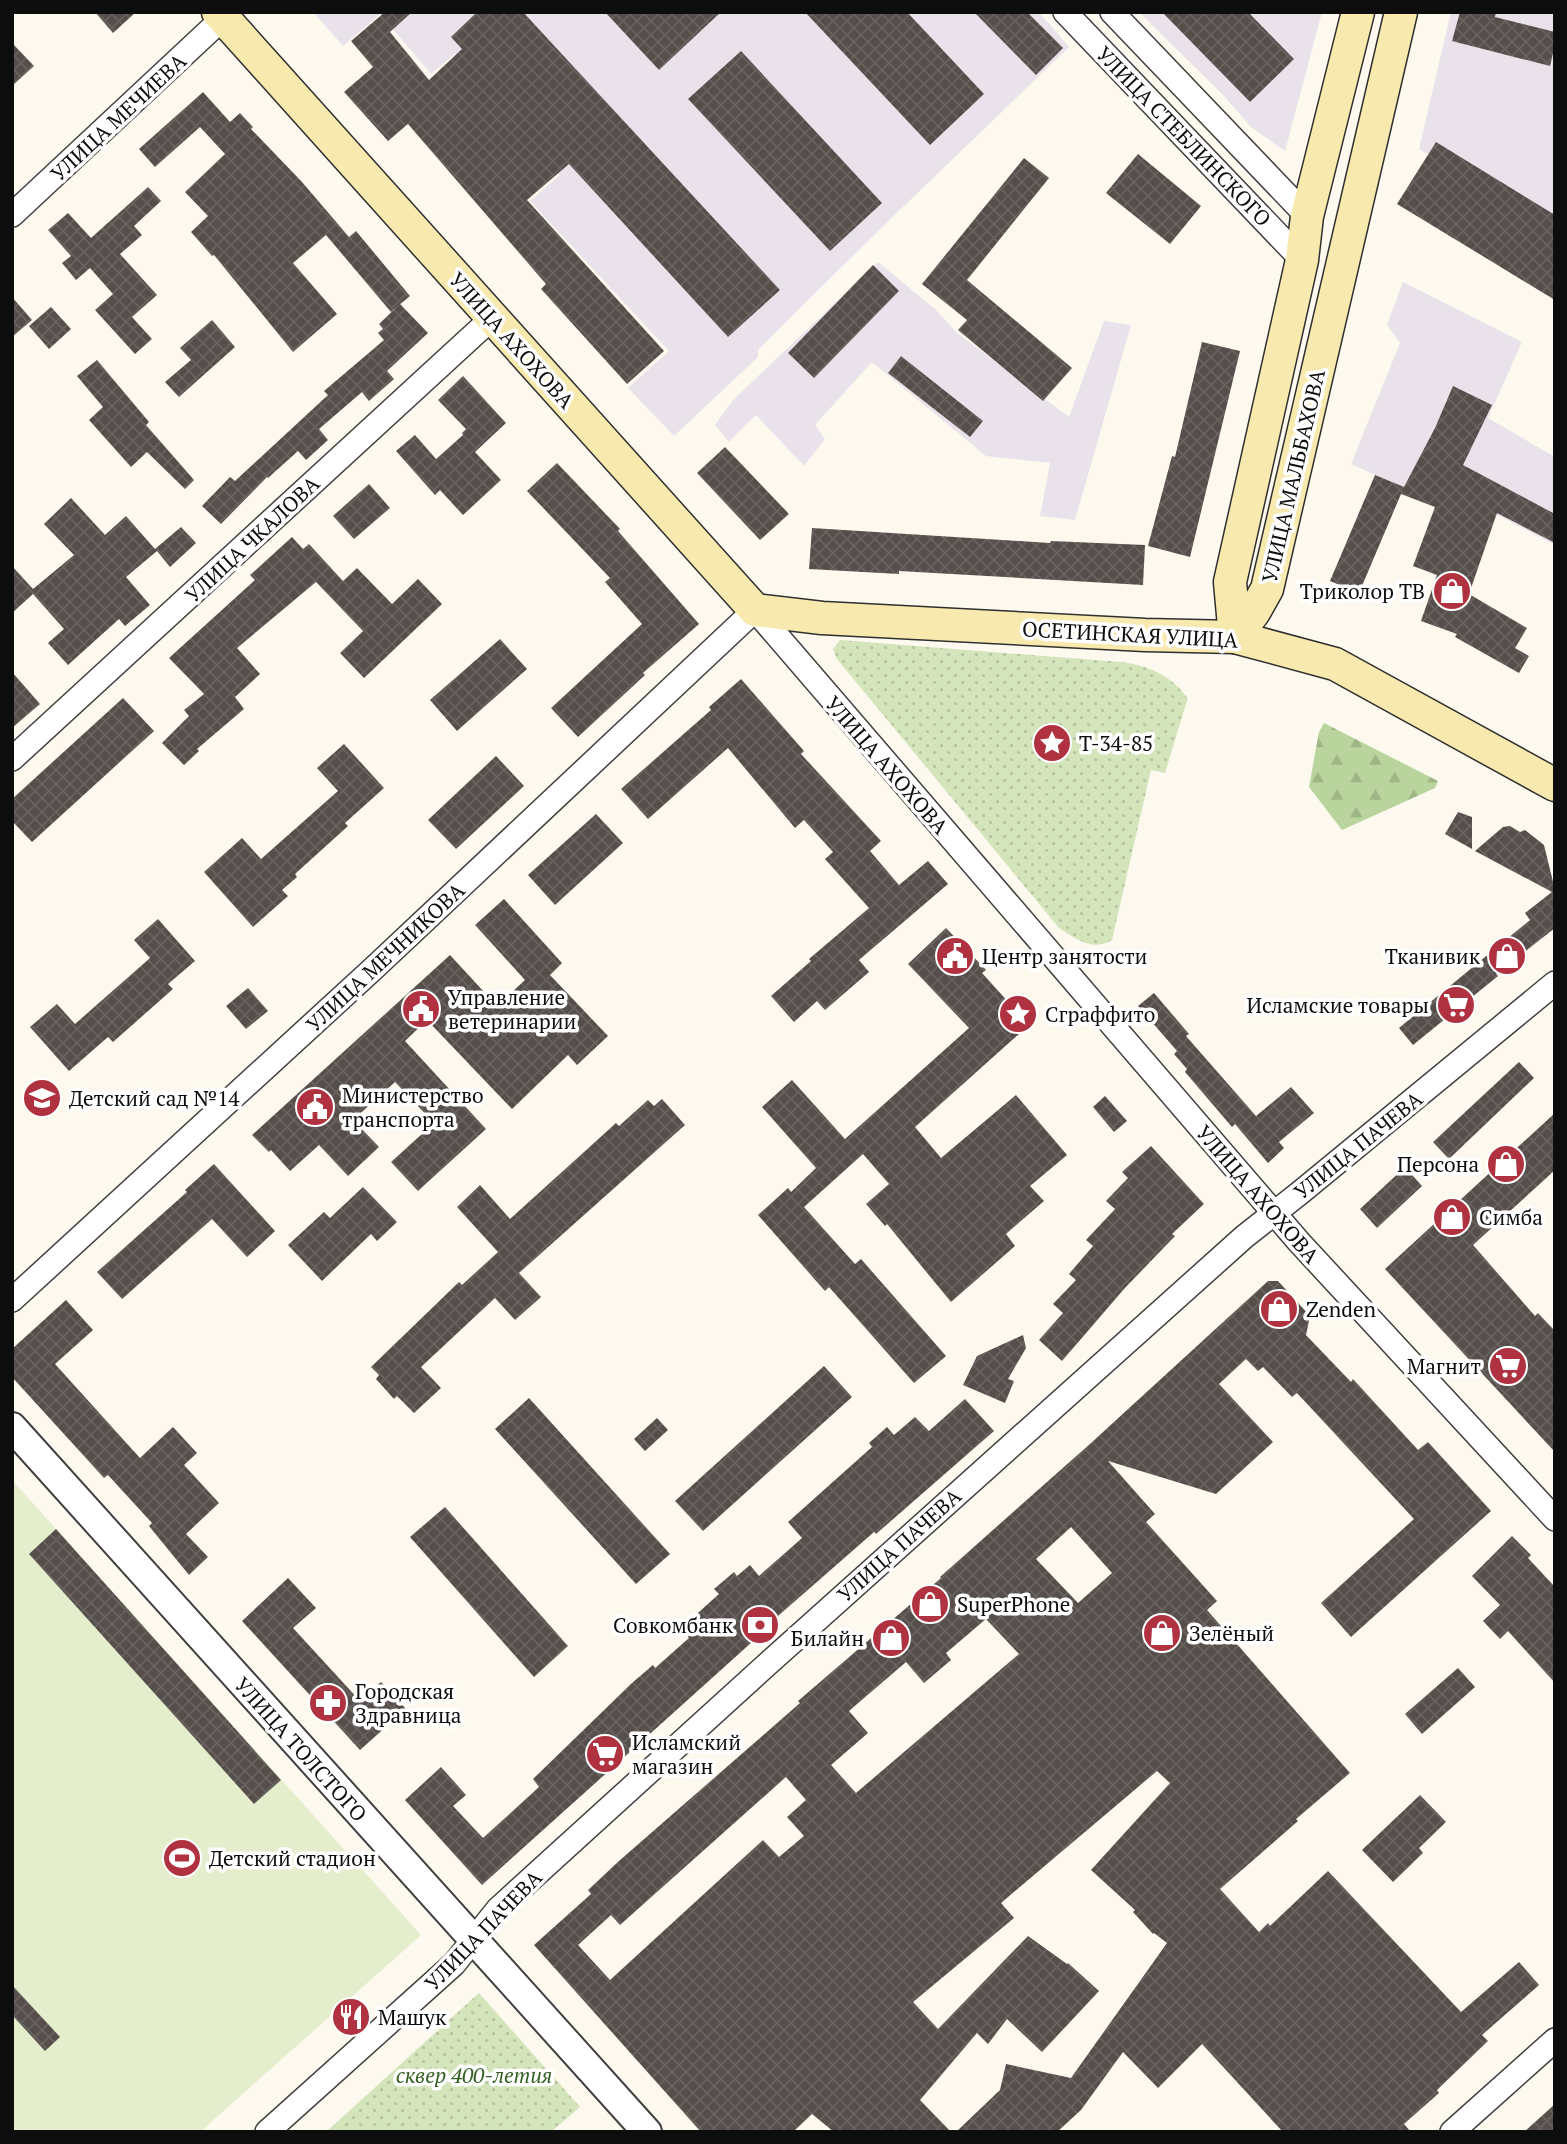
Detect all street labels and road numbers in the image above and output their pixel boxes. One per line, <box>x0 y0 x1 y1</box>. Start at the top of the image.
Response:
street label: УЛИЦА СТЕБЛИНСКОГО <box>1090 40 1278 232</box>
street label: УЛИЦА МЕЧИЕВА <box>44 46 192 187</box>
street label: УЛИЦА АХОХОВА <box>443 266 581 415</box>
street label: УЛИЦА МАЛЬБАХОВА <box>1255 366 1331 585</box>
street label: УЛИЦА ЧКАЛОВА <box>179 469 326 609</box>
street label: ОСЕТИНСКАЯ УЛИЦА <box>1021 614 1239 654</box>
street label: УЛИЦА АХОХОВА <box>819 690 955 841</box>
street label: УЛИЦА МЕЧНИКОВА <box>300 876 471 1038</box>
street label: УЛИЦА ПАЧЕВА <box>1288 1084 1428 1205</box>
street label: УЛИЦА АХОХОВА <box>1190 1119 1326 1270</box>
street label: УЛИЦА ПАЧЕВА <box>831 1481 967 1608</box>
street label: УЛИЦА ТОЛСТОГО <box>229 1671 373 1827</box>
street label: УЛИЦА ПАЧЕВА <box>418 1863 548 1996</box>

